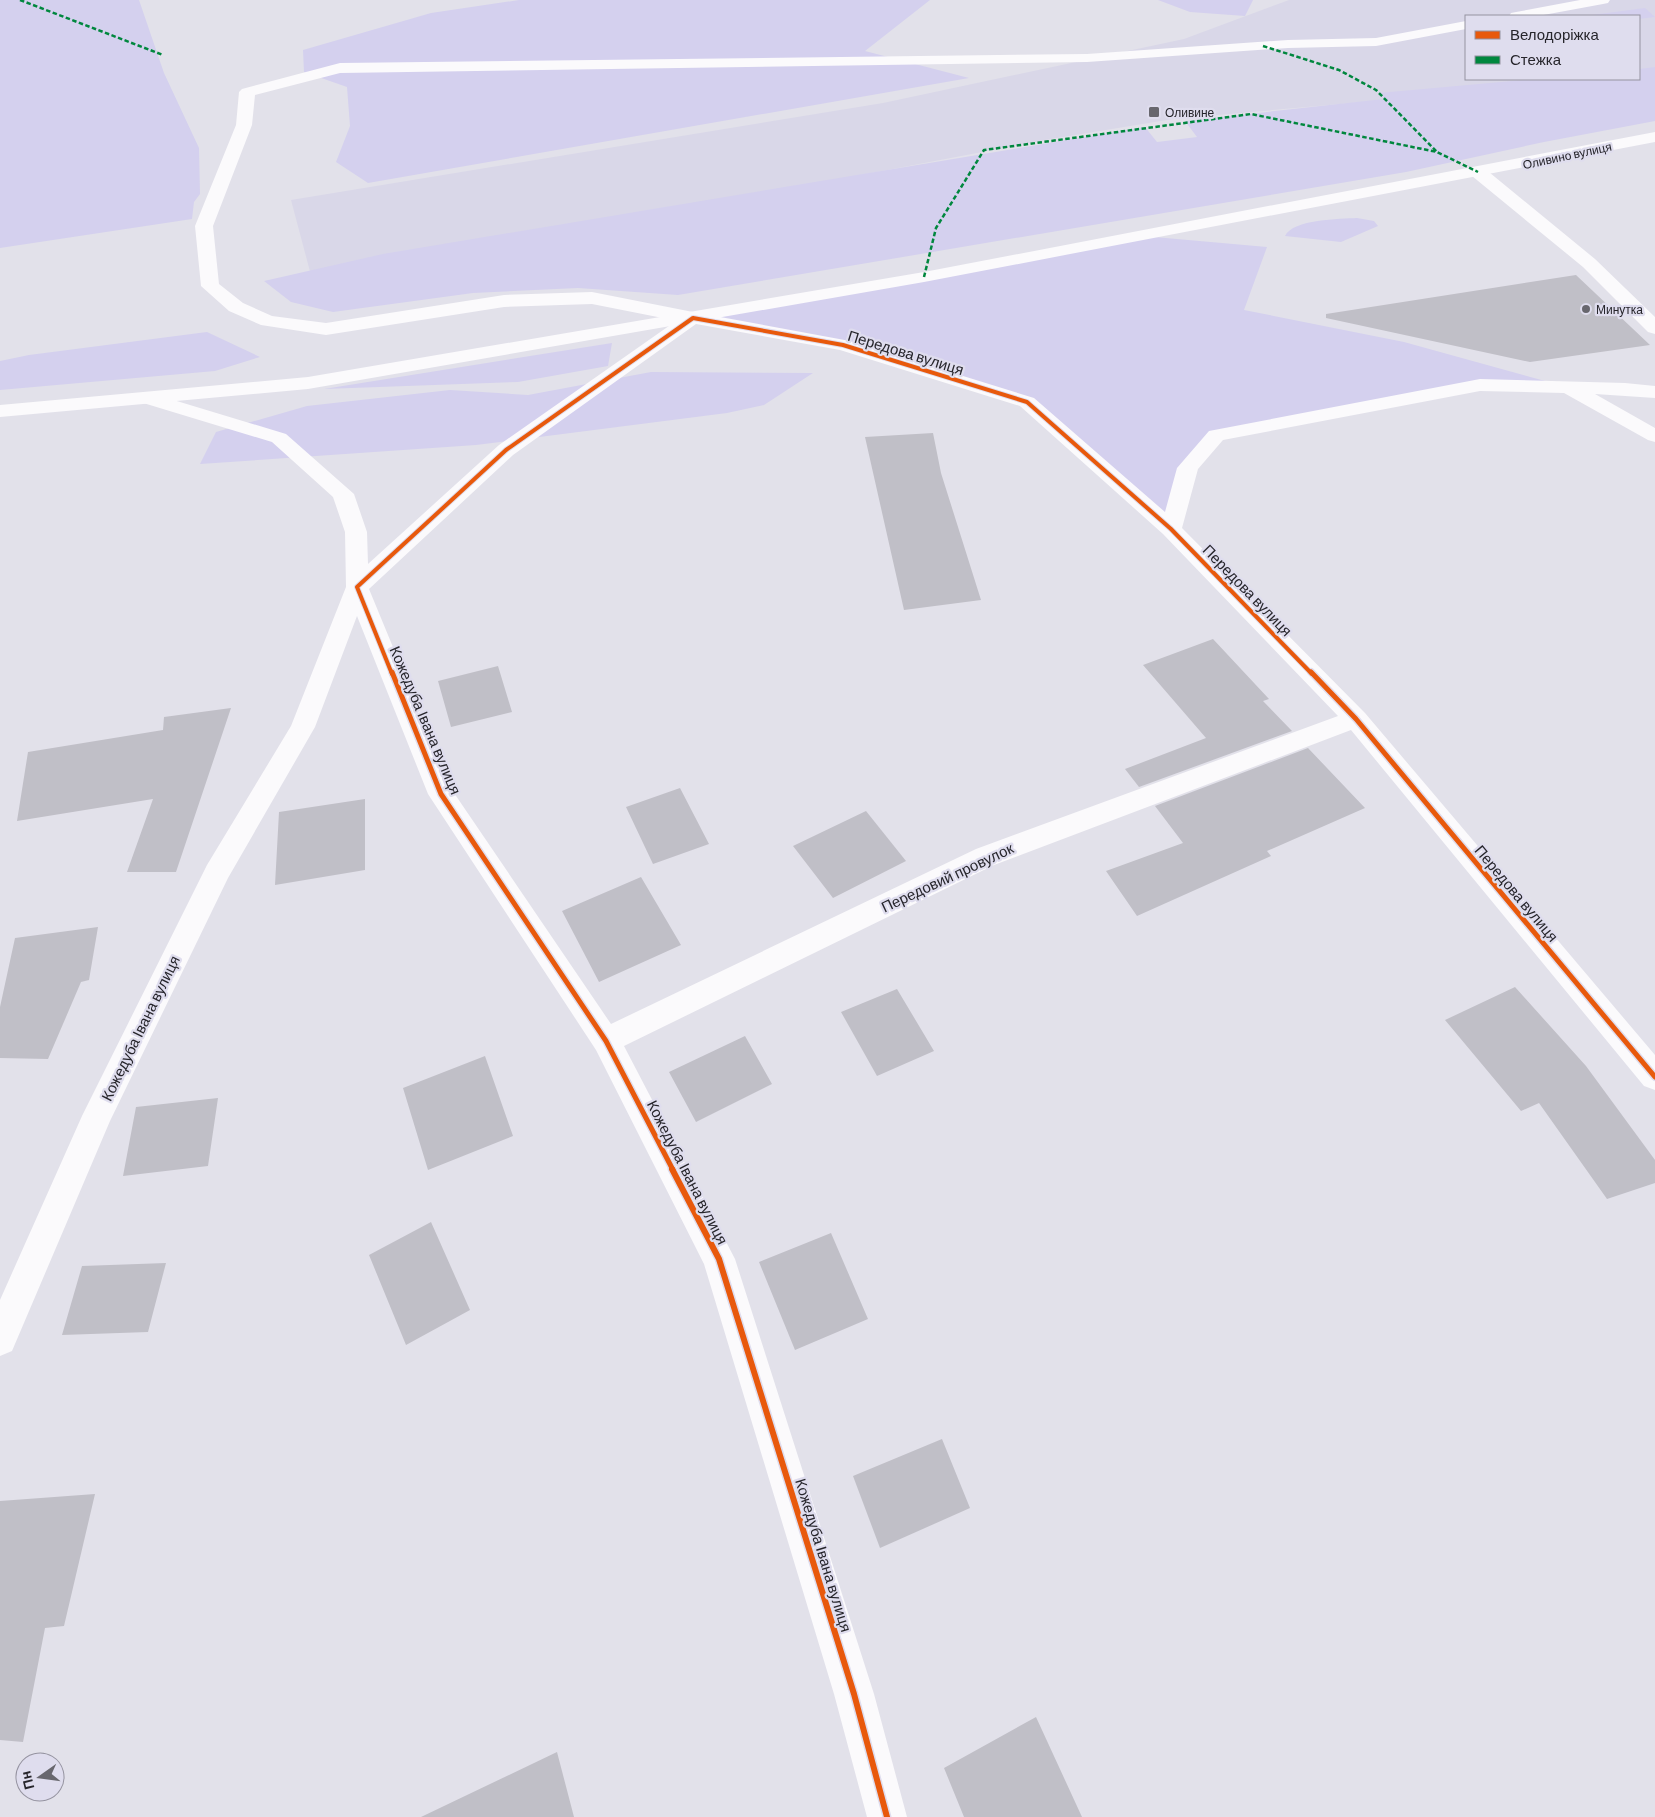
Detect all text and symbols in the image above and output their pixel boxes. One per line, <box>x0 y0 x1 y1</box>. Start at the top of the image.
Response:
legend <box>1465 15 1640 80</box>
text: Велодоріжка <box>1510 25 1599 43</box>
text: Стежка <box>1510 50 1562 68</box>
marker: Оливине <box>1147 105 1161 119</box>
place label: Оливине <box>1165 105 1215 119</box>
street label: Оливино вулиця <box>1521 139 1613 172</box>
place label: Минутка <box>1596 302 1643 317</box>
marker: Минутка <box>1580 303 1592 315</box>
street label: Передова вулиця <box>846 326 966 378</box>
street label: Передова вулиця <box>1200 540 1296 640</box>
street label: Кожедуба Івана вулиця <box>387 643 465 797</box>
street label: Передовий провулок <box>878 838 1016 916</box>
street label: Передова вулиця <box>1471 841 1563 945</box>
street label: Кожедуба Івана вулиця <box>97 952 183 1104</box>
street label: Кожедуба Івана вулиця <box>644 1097 732 1247</box>
street label: Кожедуба Івана вулиця <box>792 1476 856 1634</box>
north arrow <box>15 1752 65 1802</box>
text: Пн <box>16 1769 37 1791</box>

